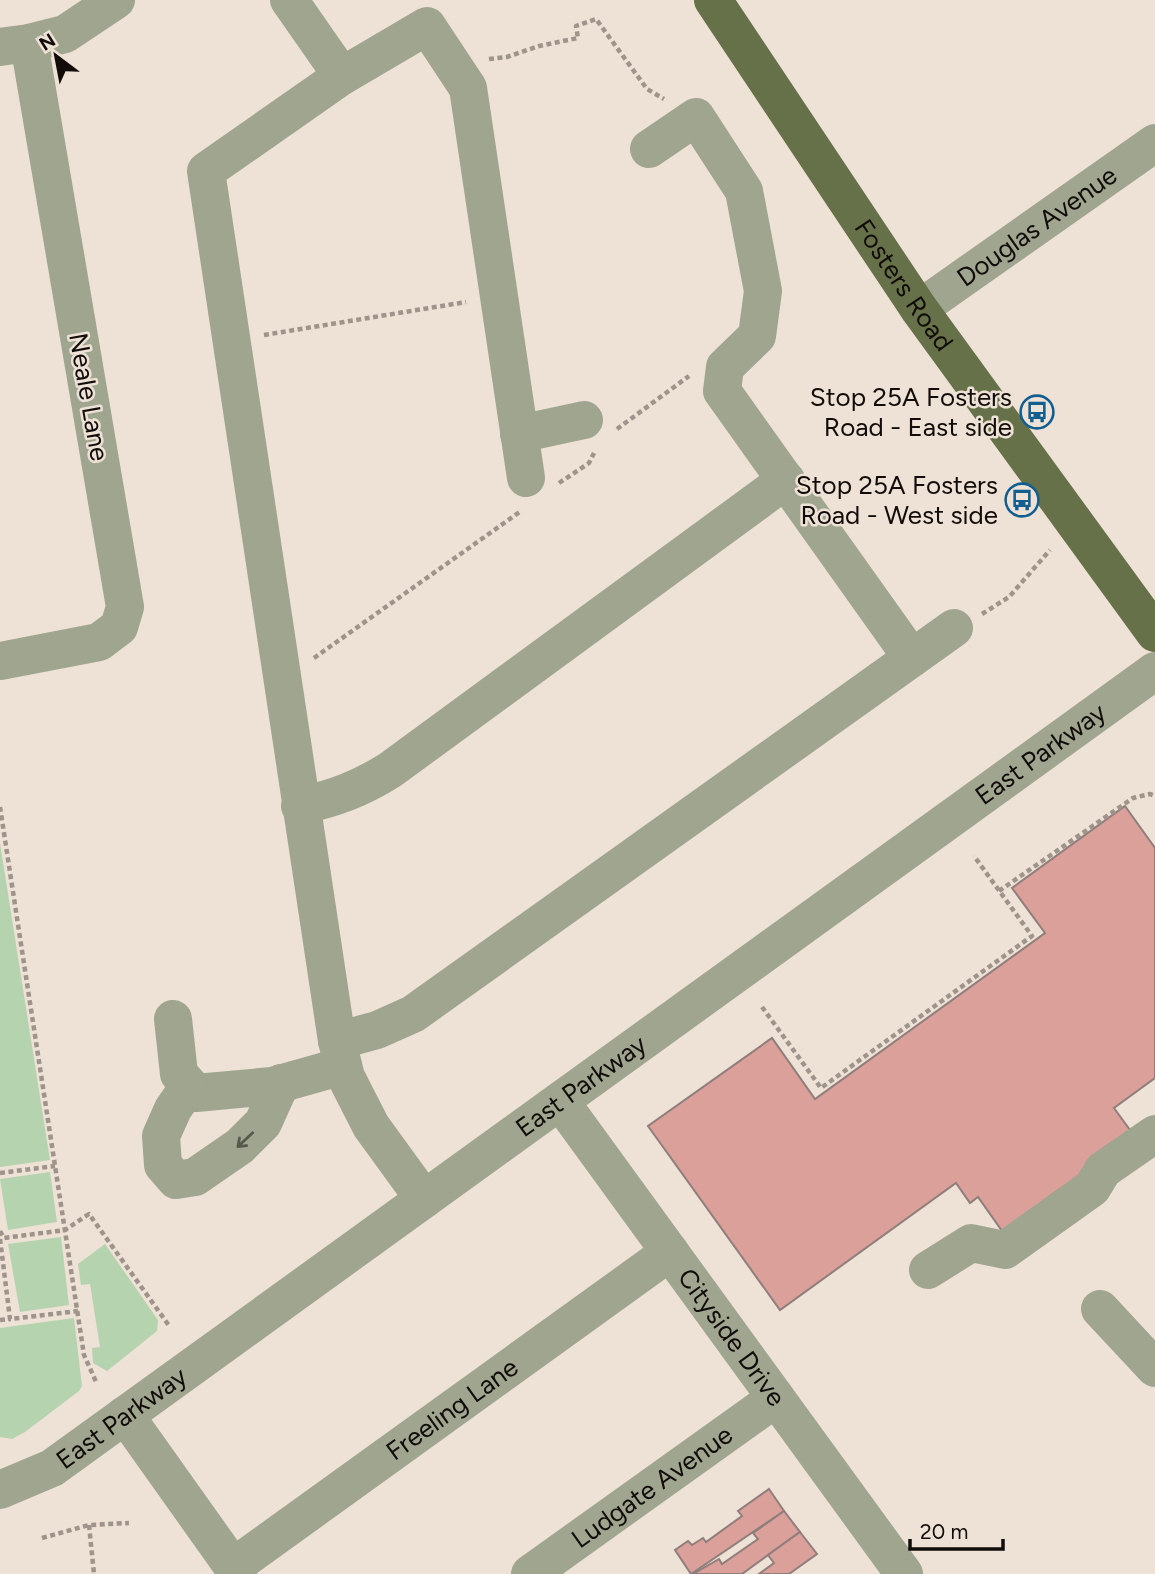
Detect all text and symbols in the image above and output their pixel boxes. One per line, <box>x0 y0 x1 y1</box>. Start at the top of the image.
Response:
north arrow <box>21 21 91 91</box>
text: N <box>35 28 60 56</box>
street label: Douglas Avenue <box>951 159 1123 293</box>
street label: Fosters Road <box>848 213 960 357</box>
street label: Neale Lane <box>62 331 116 463</box>
place label: Stop 25A Fosters Road - East side <box>810 381 1012 443</box>
bus stop icon: Stop 25A Fosters Road - East side <box>1018 393 1056 431</box>
place label: Stop 25A Fosters Road - West side <box>796 469 998 531</box>
bus stop icon: Stop 25A Fosters Road - West side <box>1003 481 1041 519</box>
street label: East Parkway <box>969 696 1112 812</box>
street label: East Parkway <box>509 1028 653 1144</box>
one-way arrow <box>237 1131 254 1148</box>
street label: Cityside Drive <box>671 1262 792 1412</box>
street label: Freeling Lane <box>380 1351 524 1467</box>
street label: East Parkway <box>50 1360 193 1476</box>
street label: Ludgate Avenue <box>565 1418 739 1555</box>
scale bar <box>910 1508 1003 1552</box>
text: 20 m <box>920 1519 968 1544</box>

